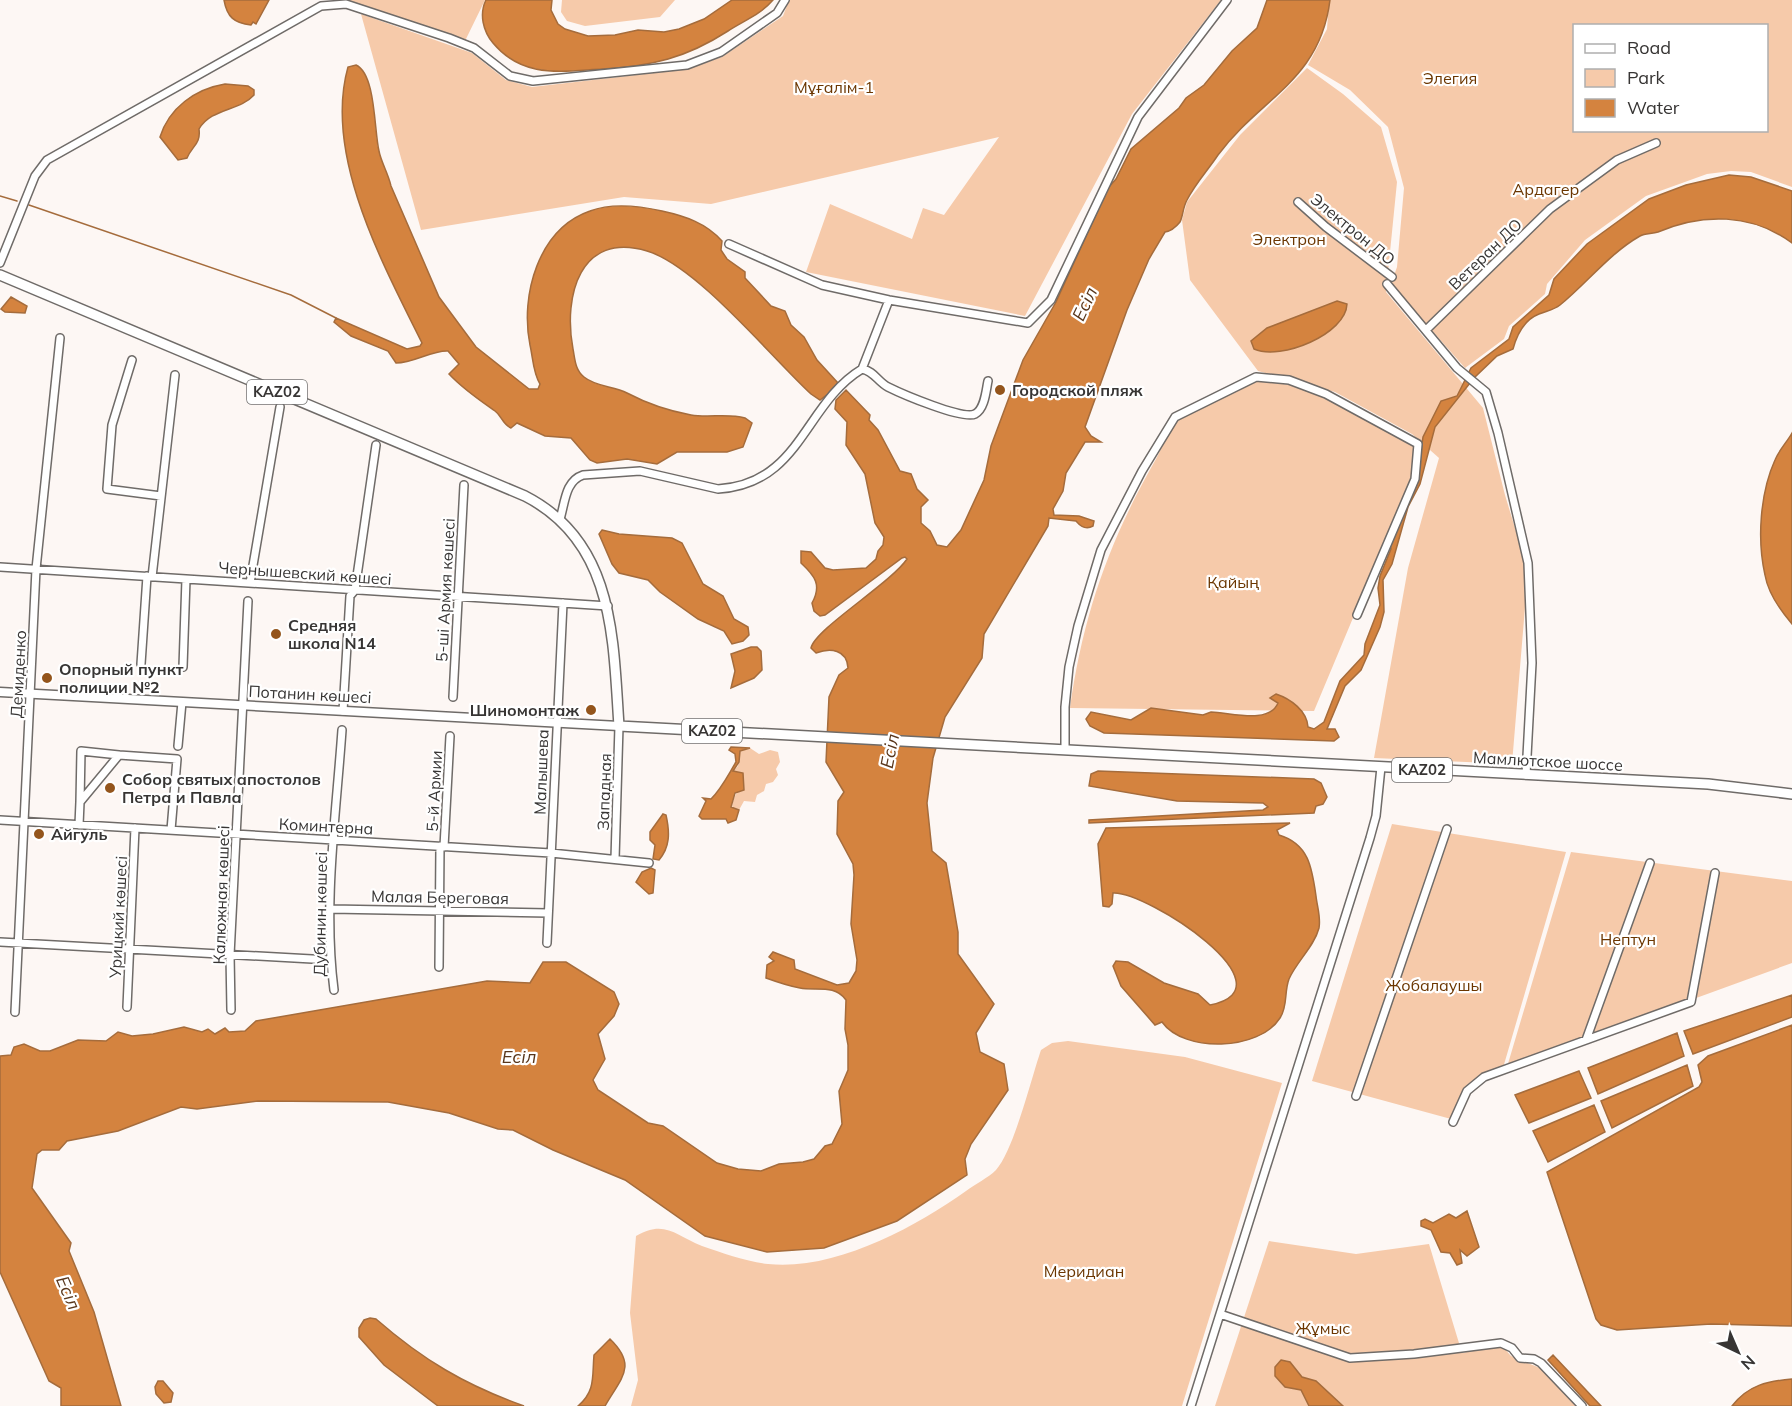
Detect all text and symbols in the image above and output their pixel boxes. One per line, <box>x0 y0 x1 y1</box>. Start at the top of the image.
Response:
legend <box>1573 24 1768 132</box>
text: Road <box>1627 36 1671 59</box>
text: Park <box>1627 66 1666 89</box>
park label: Элегия <box>1423 68 1477 88</box>
park label: Мұғалім-1 <box>794 77 874 97</box>
text: Water <box>1627 96 1680 119</box>
park label: Ардагер <box>1513 179 1579 199</box>
street label: Электрон ДО <box>1307 189 1399 269</box>
street label: Ветеран ДО <box>1444 214 1526 294</box>
park label: Электрон <box>1252 229 1326 249</box>
water label: Есіл <box>1067 283 1102 324</box>
road number: KAZ02 <box>247 380 307 404</box>
place label: Городской пляж <box>1012 380 1143 400</box>
marker: Городской пляж <box>993 383 1007 397</box>
street label: 5-ші Армия көшесі <box>431 517 459 663</box>
street label: Чернышевский көшесі <box>218 557 392 589</box>
park label: Қайың <box>1207 572 1259 592</box>
place label: Средняя школа N14 <box>288 615 376 653</box>
marker: Средняя школа N14 <box>269 627 283 641</box>
street label: Демиденко <box>6 630 30 718</box>
place label: Опорный пункт полиции №2 <box>59 659 184 697</box>
marker: Опорный пункт полиции №2 <box>40 671 54 685</box>
street label: Потанин көшесі <box>248 681 372 707</box>
place label: Шиномонтаж <box>470 700 579 720</box>
marker: Шиномонтаж <box>584 703 598 717</box>
road number: KAZ02 <box>682 719 742 743</box>
street label: Малышева <box>530 729 552 815</box>
water label: Есіл <box>875 732 904 770</box>
street label: Мамлютское шоссе <box>1473 747 1624 775</box>
street label: 5-й Армии <box>422 750 446 832</box>
street label: Западная <box>593 753 615 831</box>
road number: KAZ02 <box>1392 758 1452 782</box>
place label: Собор святых апостолов Петра и Павла <box>122 769 321 807</box>
marker: Собор святых апостолов Петра и Павла <box>103 781 117 795</box>
street label: Коминтерна <box>278 814 374 838</box>
place label: Айгуль <box>51 824 108 844</box>
street label: Калюжная көшесі <box>209 825 233 965</box>
marker: Айгуль <box>32 827 46 841</box>
street label: Дубинин көшесі <box>309 851 331 977</box>
street label: Урицкий көшесі <box>105 855 131 980</box>
street label: Малая Береговая <box>371 886 509 908</box>
park label: Нептун <box>1600 929 1656 949</box>
park label: Жобалаушы <box>1386 975 1483 995</box>
water label: Есіл <box>502 1045 536 1068</box>
park label: Меридиан <box>1044 1261 1124 1281</box>
water label: Есіл <box>51 1272 86 1313</box>
park label: Жұмыс <box>1296 1318 1350 1338</box>
north arrow <box>1708 1322 1768 1382</box>
text: N <box>1737 1351 1760 1374</box>

